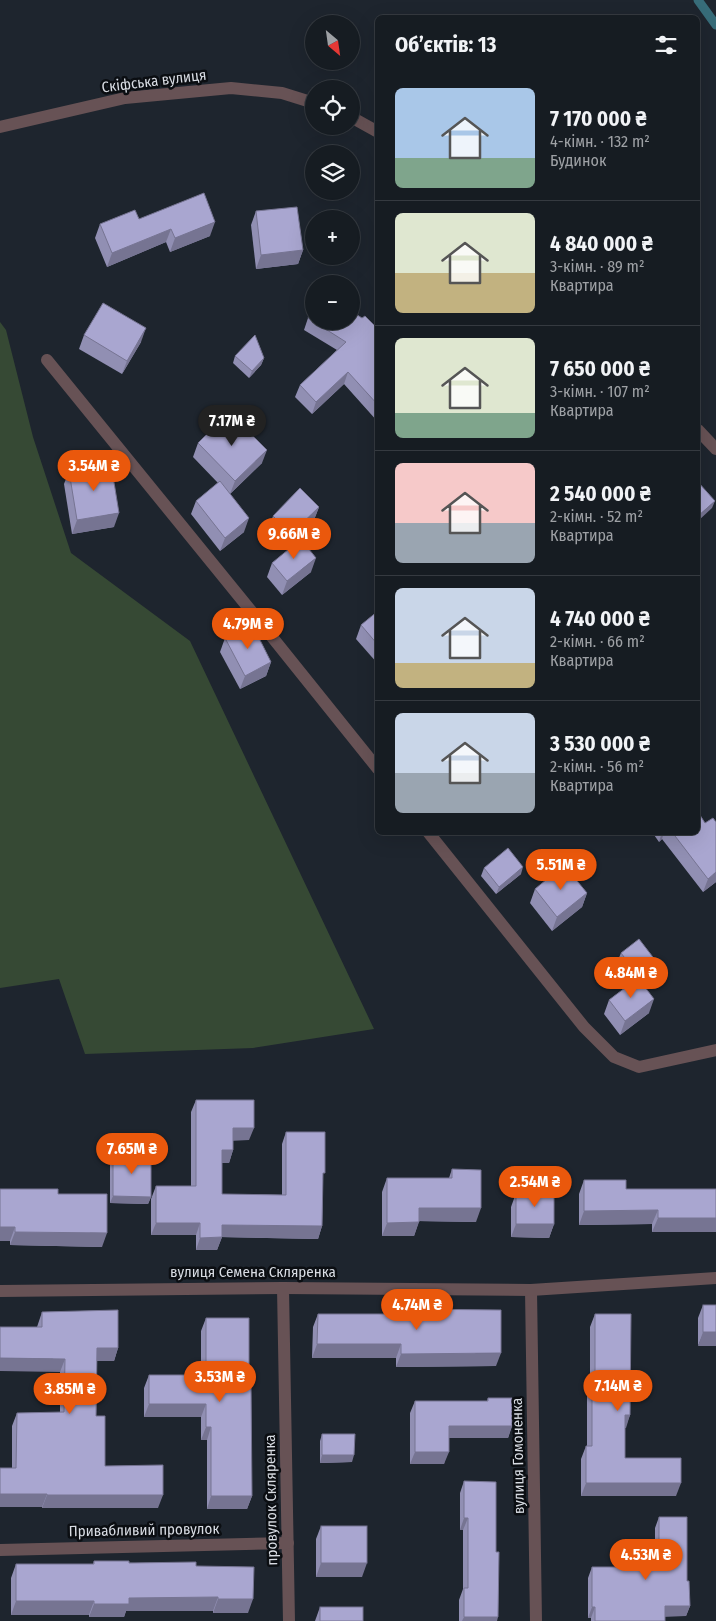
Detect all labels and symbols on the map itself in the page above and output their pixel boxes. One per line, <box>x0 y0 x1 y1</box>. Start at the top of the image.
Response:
north arrow <box>305 15 360 70</box>
street label: Скіфська вулиця <box>101 66 207 96</box>
pin: 7.17M ₴ <box>186 404 278 447</box>
pin: 3.54M ₴ <box>48 450 140 492</box>
pin: 9.66M ₴ <box>248 518 340 560</box>
pin: 4.79M ₴ <box>202 608 294 650</box>
pin: 5.51M ₴ <box>515 848 607 891</box>
pin: 4.84M ₴ <box>585 956 677 999</box>
pin: 7.65M ₴ <box>86 1132 178 1175</box>
pin: 2.54M ₴ <box>489 1166 581 1208</box>
street label: вулиця Семена Скляренка <box>170 1263 336 1281</box>
pin: 4.74M ₴ <box>371 1288 463 1331</box>
pin: 3.53M ₴ <box>174 1360 266 1403</box>
pin: 7.14M ₴ <box>572 1370 664 1412</box>
pin: 3.85M ₴ <box>24 1372 116 1415</box>
street label: вулиця Гомоненка <box>508 1398 528 1514</box>
street label: провулок Скляренка <box>261 1434 281 1566</box>
street label: Привабливий провулок <box>68 1520 220 1540</box>
pin: 4.53M ₴ <box>600 1538 692 1581</box>

